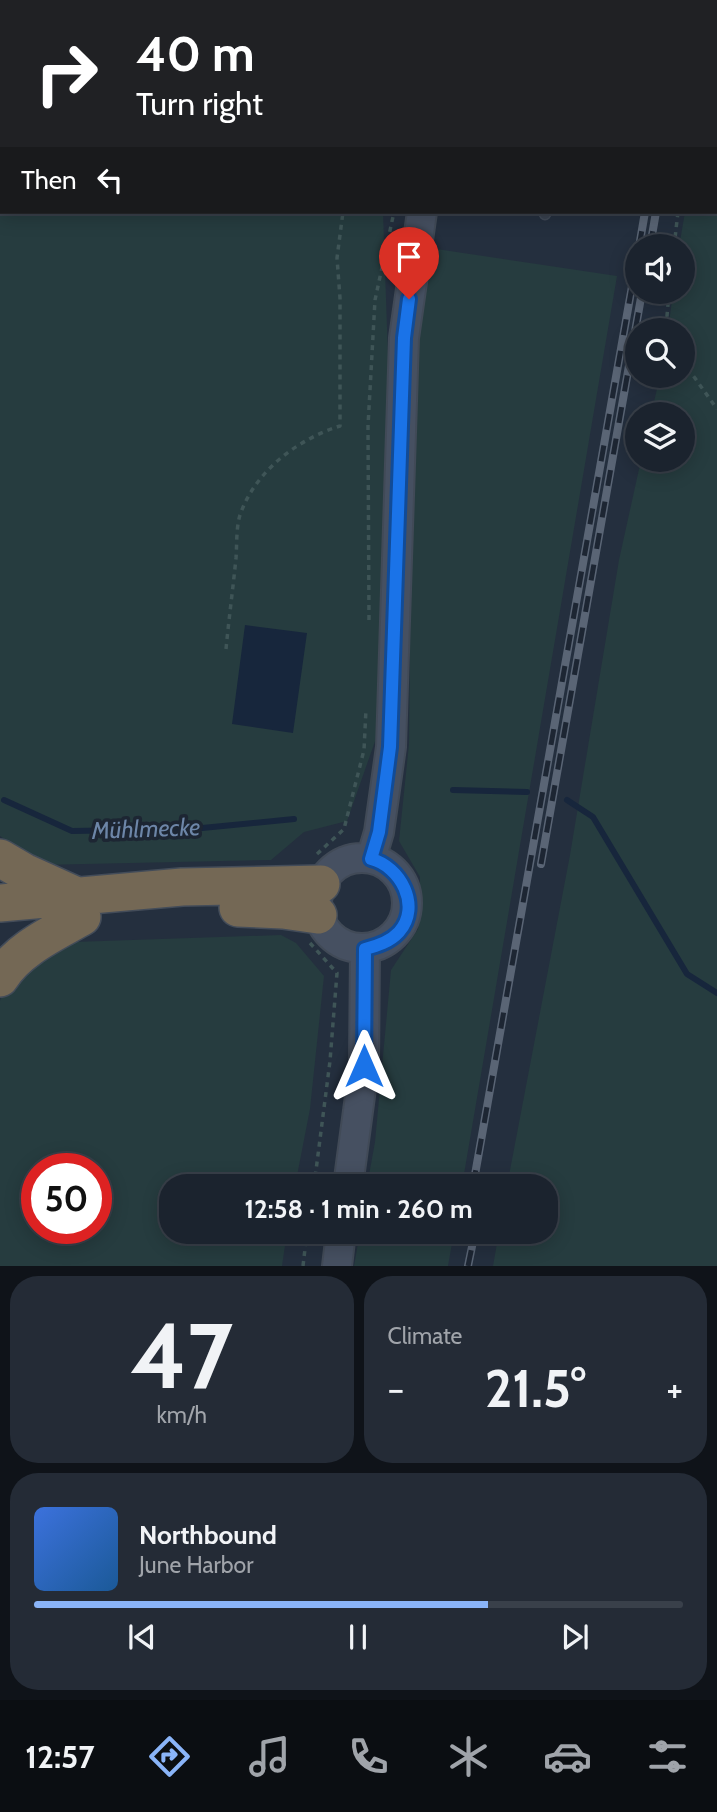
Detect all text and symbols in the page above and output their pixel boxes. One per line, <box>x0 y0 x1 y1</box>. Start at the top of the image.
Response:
text: 40 m <box>136 24 255 83</box>
icon: right <box>21 28 112 119</box>
text: Turn right <box>136 84 263 123</box>
icon: left <box>91 161 129 199</box>
text: Then <box>21 164 77 196</box>
pin <box>379 227 439 299</box>
map controls <box>625 234 695 472</box>
button: sound <box>625 234 695 304</box>
icon: arrive <box>390 238 428 276</box>
button: search <box>625 318 695 388</box>
button: layers <box>625 402 695 472</box>
water label: Mühlmecke <box>90 812 201 845</box>
position arrow <box>327 1029 401 1103</box>
speed limit sign: 50 <box>21 1153 112 1244</box>
text: 12:58 · 1 min · 260 m <box>244 1193 473 1225</box>
text: 47 <box>130 1300 233 1411</box>
text: Climate <box>388 1322 462 1350</box>
text: 21.5° <box>485 1357 586 1420</box>
text: − <box>388 1365 404 1412</box>
text: + <box>666 1365 683 1412</box>
text: km/h <box>157 1401 207 1429</box>
text: Northbound <box>139 1519 277 1551</box>
text: June Harbor <box>139 1551 253 1579</box>
icon: previous <box>123 1618 161 1656</box>
icon: pause <box>339 1618 377 1656</box>
icon: next <box>556 1618 594 1656</box>
icon: directions <box>145 1732 194 1781</box>
icon: music <box>245 1732 294 1781</box>
icon: phone <box>344 1732 393 1781</box>
icon: climate <box>444 1732 493 1781</box>
icon: car <box>543 1732 592 1781</box>
icon: filters <box>643 1732 692 1781</box>
text: 12:57 <box>25 1737 95 1776</box>

